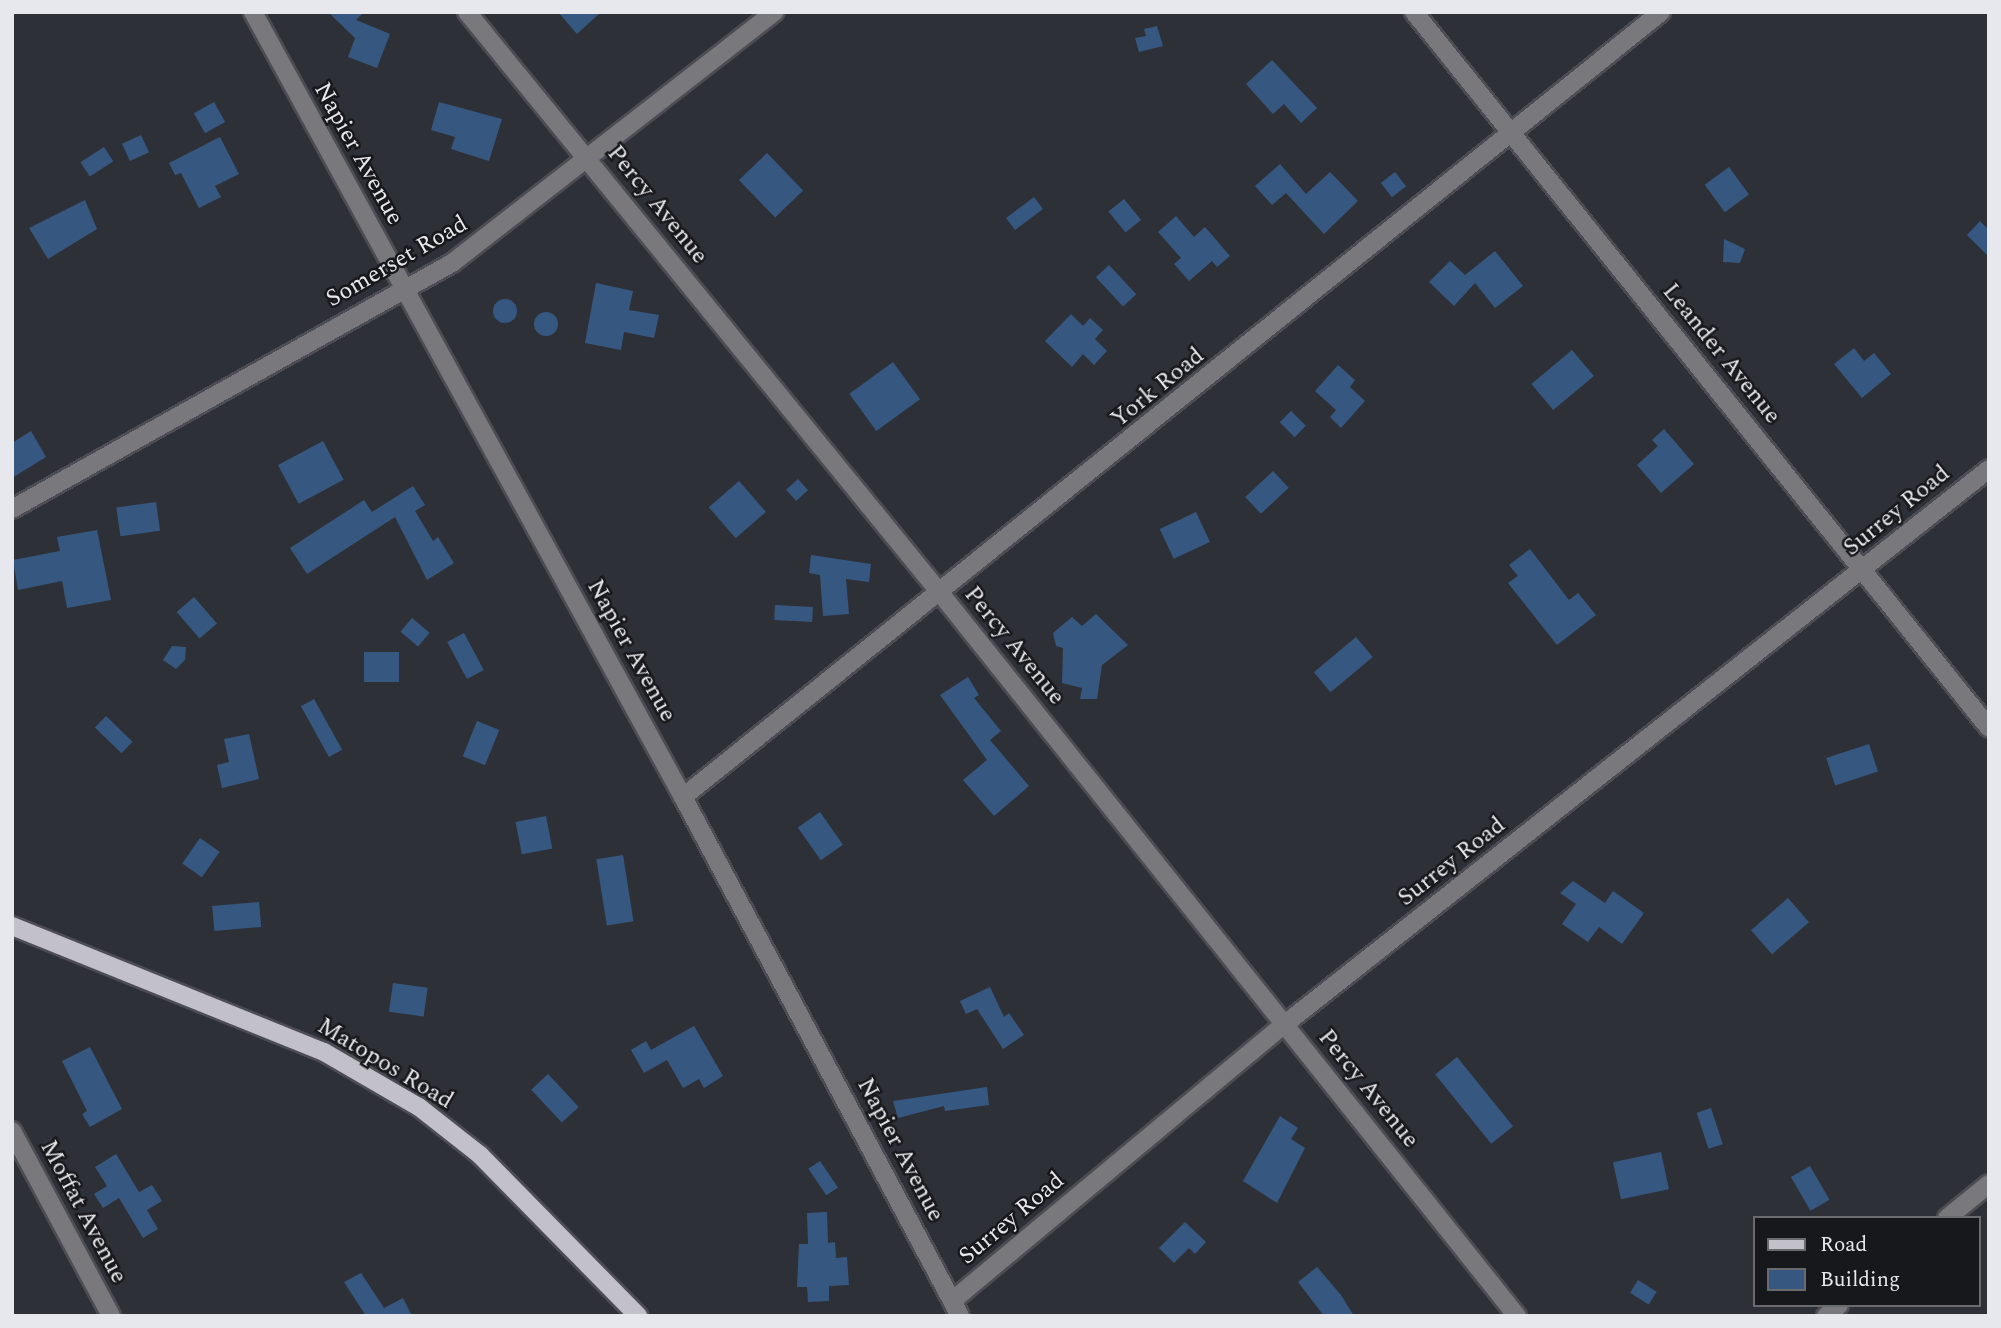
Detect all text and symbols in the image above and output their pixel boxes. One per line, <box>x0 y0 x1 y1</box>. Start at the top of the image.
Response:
street label: Napier Avenue <box>307 78 409 230</box>
street label: Percy Avenue <box>600 140 714 270</box>
street label: Somerset Road <box>321 210 473 314</box>
street label: Leander Avenue <box>1656 278 1786 430</box>
street label: York Road <box>1106 342 1210 434</box>
street label: Surrey Road <box>1838 459 1956 563</box>
street label: Napier Avenue <box>580 575 682 727</box>
street label: Percy Avenue <box>957 581 1071 711</box>
street label: Surrey Road <box>1393 811 1511 913</box>
street label: Matopos Road <box>312 1012 458 1116</box>
street label: Percy Avenue <box>1311 1024 1425 1154</box>
street label: Napier Avenue <box>850 1073 950 1227</box>
street label: Moffat Avenue <box>33 1136 133 1288</box>
street label: Surrey Road <box>954 1167 1070 1271</box>
legend <box>1752 1216 1980 1307</box>
text: Road <box>1820 1229 1867 1261</box>
text: Building <box>1820 1264 1900 1296</box>

